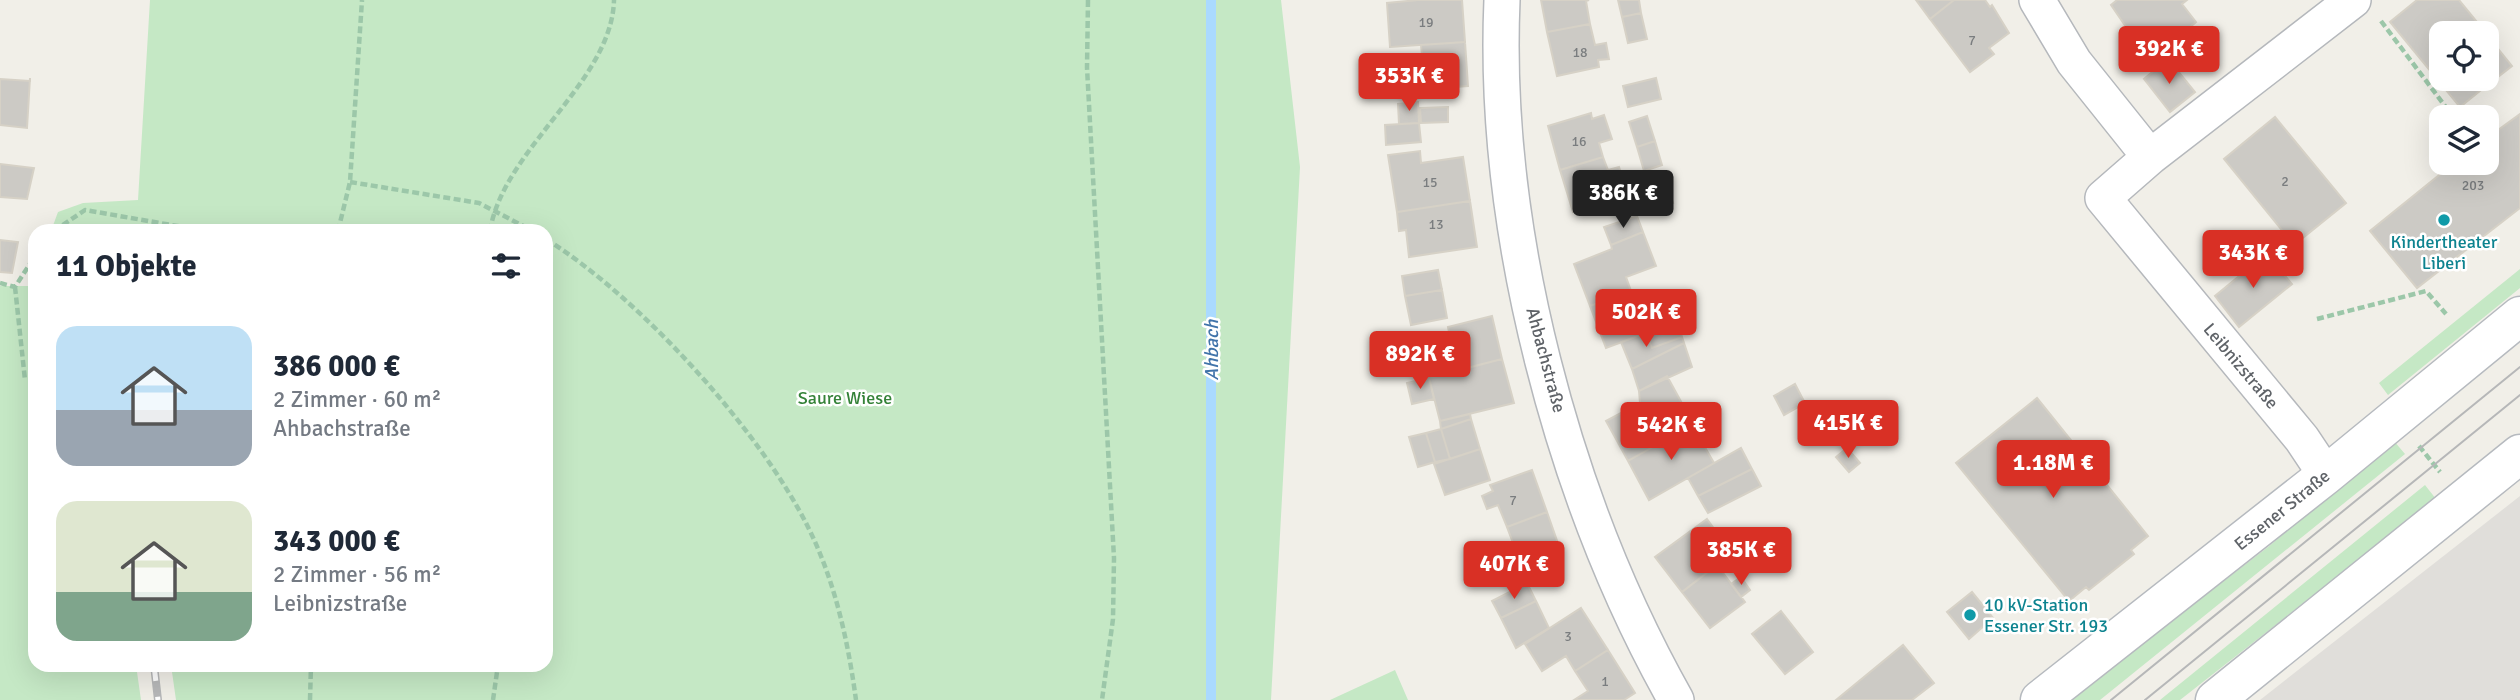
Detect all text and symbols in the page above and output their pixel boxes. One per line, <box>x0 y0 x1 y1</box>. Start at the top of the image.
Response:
house number: 19 <box>1418 14 1434 31</box>
map controls <box>2429 21 2499 175</box>
button: locate <box>2429 21 2499 91</box>
pin: 392K € <box>2112 27 2226 86</box>
house number: 7 <box>1968 32 1976 49</box>
text: 392K € <box>2134 34 2204 63</box>
house number: 18 <box>1572 44 1588 61</box>
pin: 353K € <box>1352 54 1466 113</box>
text: 353K € <box>1374 61 1444 90</box>
button: layers <box>2429 105 2499 175</box>
house number: 16 <box>1571 133 1587 150</box>
pin: 386K € <box>1566 170 1680 230</box>
house number: 2 <box>2281 173 2289 190</box>
house number: 15 <box>1422 174 1438 191</box>
house number: 203 <box>2462 177 2484 194</box>
text: 386K € <box>1588 178 1658 207</box>
marker: Kindertheater Liberi <box>2436 212 2452 228</box>
house number: 13 <box>1428 216 1444 233</box>
pin: 343K € <box>2196 230 2310 290</box>
place label: Kindertheater Liberi <box>2391 231 2498 274</box>
text: 343K € <box>2218 238 2288 267</box>
icon: filters <box>487 247 525 285</box>
text: 11 Objekte <box>56 248 197 285</box>
pin: 502K € <box>1589 290 1703 349</box>
text: 502K € <box>1611 297 1681 326</box>
street label: Ahbachstraße <box>1521 305 1571 415</box>
water label: Ahbach <box>1200 319 1224 380</box>
street label: Leibnizstraße <box>2199 319 2283 413</box>
pin: 892K € <box>1363 332 1477 391</box>
text: 892K € <box>1385 339 1455 368</box>
text: 386 000 € <box>273 348 400 385</box>
icon: home <box>112 354 196 438</box>
text: 2 Zimmer · 60 m² <box>273 385 441 414</box>
park label: Saure Wiese <box>798 387 892 409</box>
pin: 415K € <box>1791 400 1905 460</box>
pin: 542K € <box>1614 402 1728 462</box>
text: 415K € <box>1813 408 1883 437</box>
text: 542K € <box>1636 410 1706 439</box>
text: Ahbachstraße <box>273 414 411 443</box>
pin: 1.18M € <box>1988 440 2118 500</box>
text: 1.18M € <box>2013 448 2093 477</box>
street label: Essener Straße <box>2230 465 2334 555</box>
house number: 7 <box>1509 492 1517 509</box>
text: 343 000 € <box>273 523 400 560</box>
pin: 385K € <box>1684 528 1798 587</box>
icon: home <box>112 529 196 613</box>
text: 385K € <box>1706 535 1776 564</box>
pin: 407K € <box>1457 542 1571 601</box>
text: 407K € <box>1479 549 1549 578</box>
text: 2 Zimmer · 56 m² <box>273 560 441 589</box>
text: Leibnizstraße <box>273 589 407 618</box>
place label: 10 kV-Station Essener Str. 193 <box>1984 594 2108 637</box>
marker: 10 kV-Station Essener Str. 193 <box>1962 607 1978 623</box>
house number: 3 <box>1564 628 1572 645</box>
house number: 1 <box>1601 673 1609 690</box>

